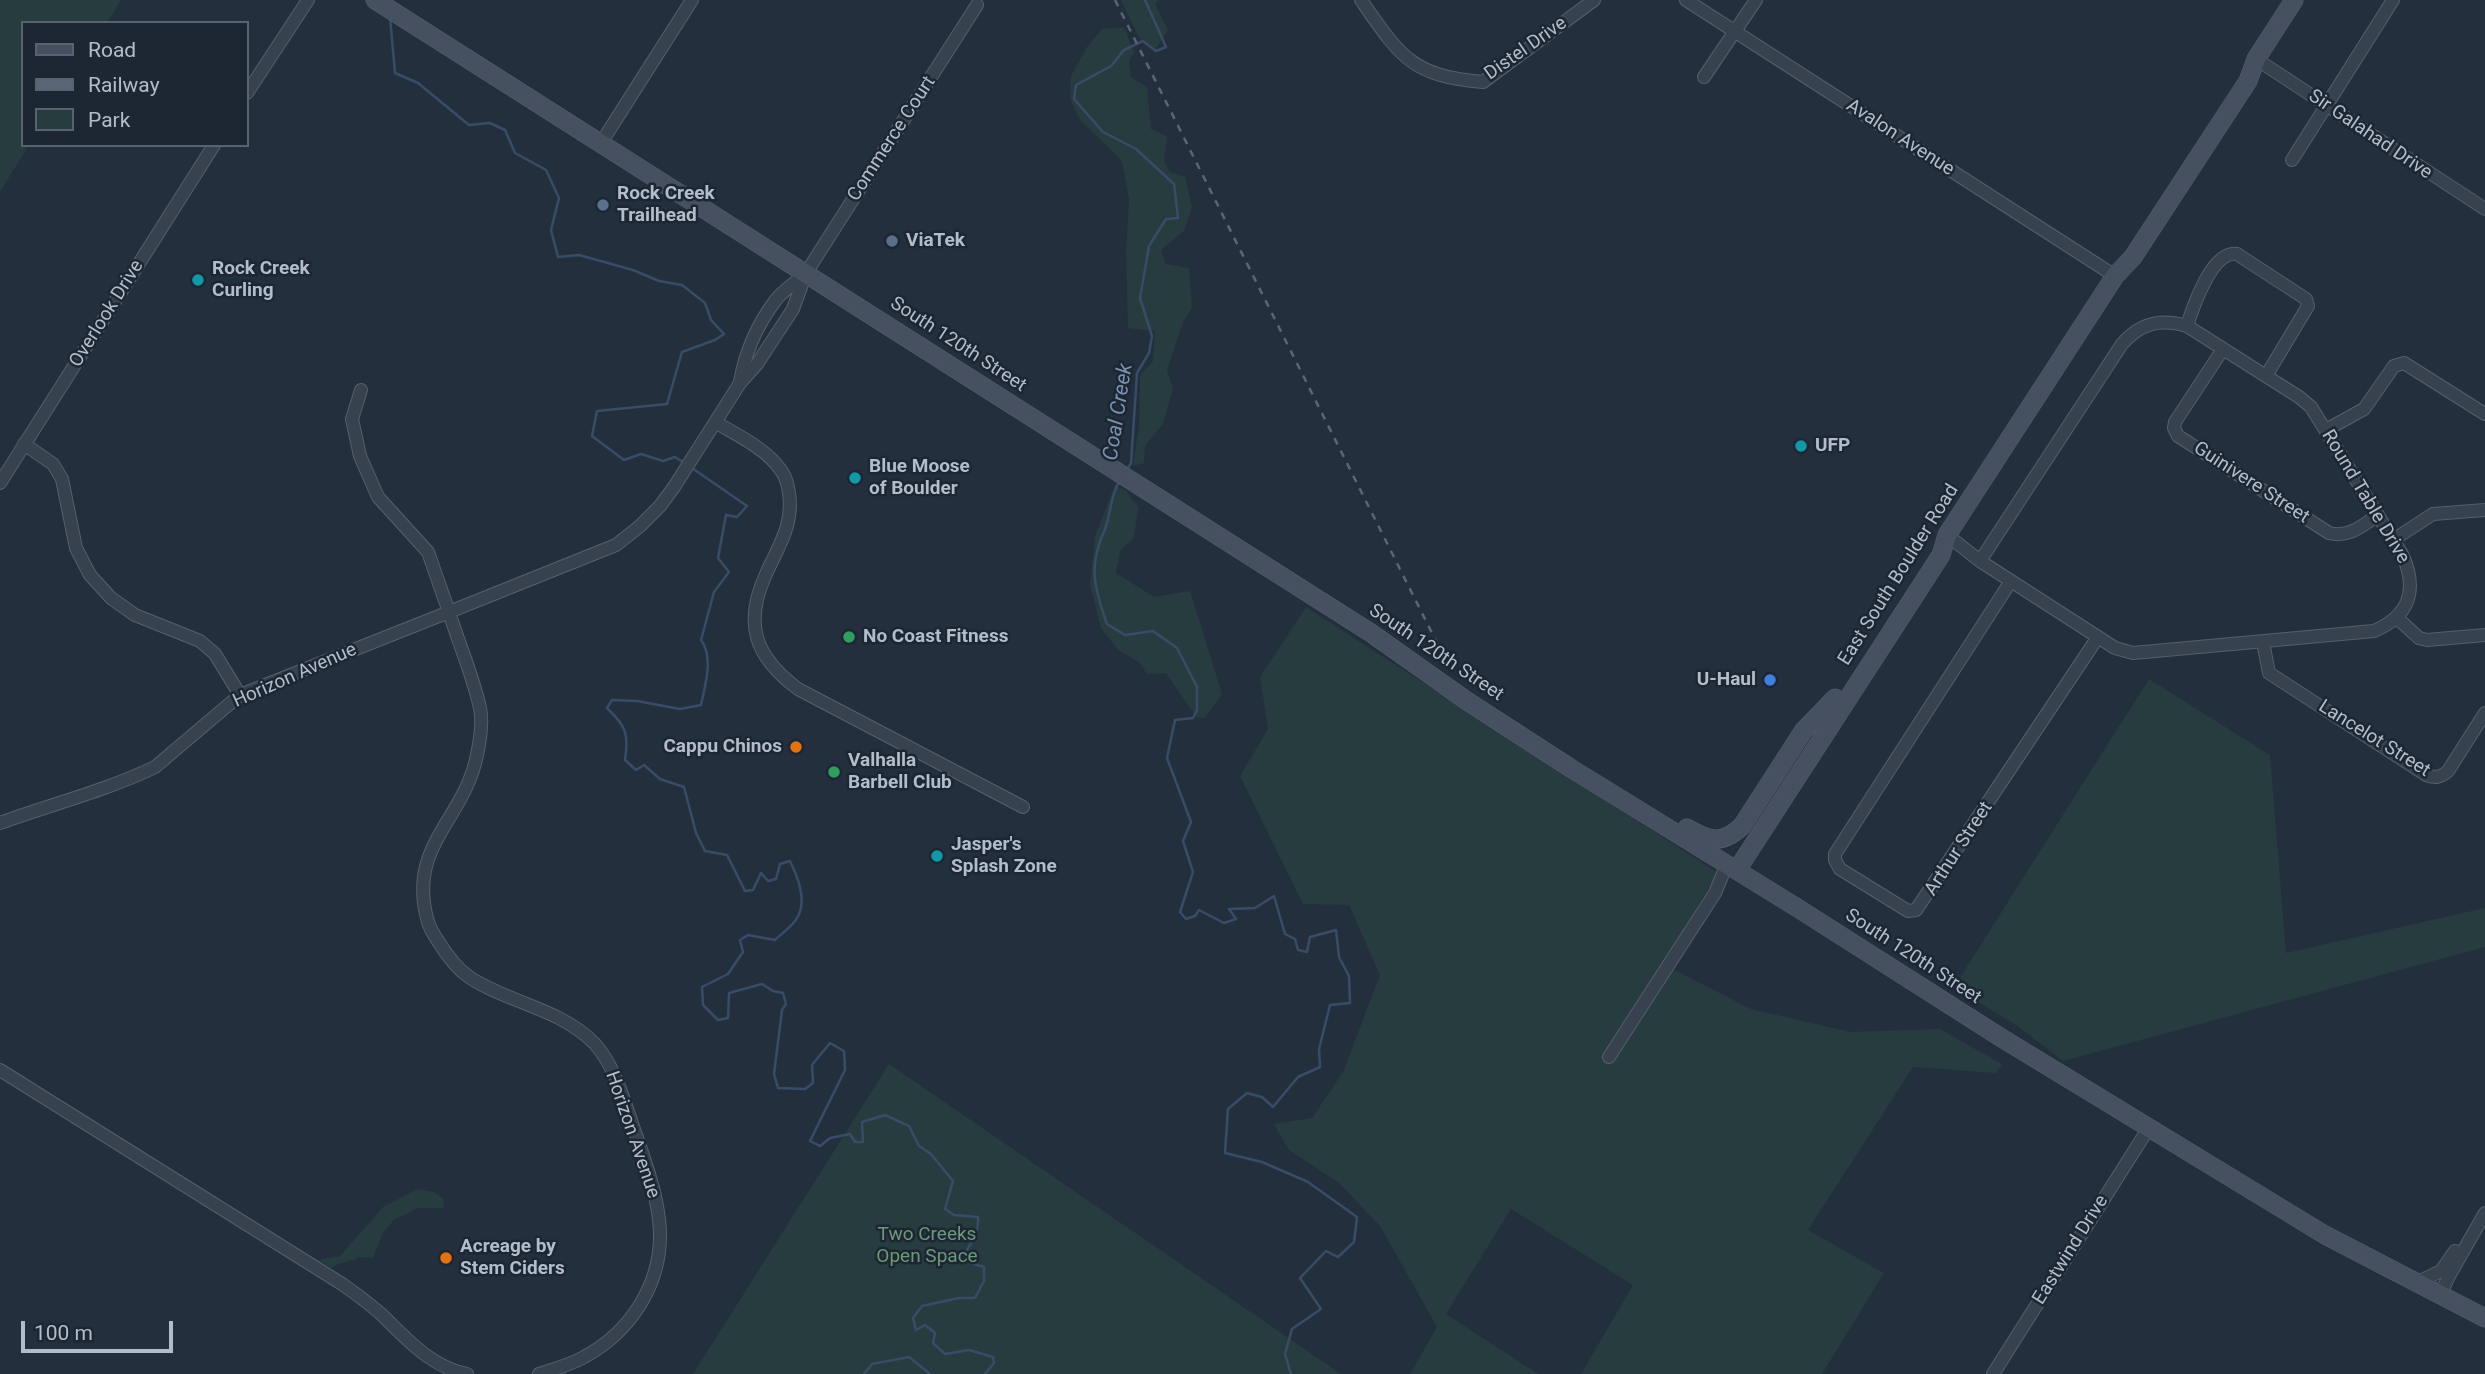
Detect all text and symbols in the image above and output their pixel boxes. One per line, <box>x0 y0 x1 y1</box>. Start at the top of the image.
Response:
street label: Distel Drive <box>1480 12 1572 86</box>
legend <box>21 21 248 147</box>
text: Road <box>88 38 136 62</box>
street label: Commerce Court <box>843 72 941 206</box>
text: Railway <box>88 73 160 97</box>
street label: Sir Galahad Drive <box>2304 85 2436 185</box>
street label: Avalon Avenue <box>1842 95 1958 181</box>
text: Park <box>88 108 130 132</box>
place label: Rock Creek Trailhead <box>617 183 715 227</box>
marker: Rock Creek Trailhead <box>595 197 611 213</box>
place label: ViaTek <box>906 230 965 252</box>
marker: ViaTek <box>884 233 900 249</box>
street label: Overlook Drive <box>65 256 149 372</box>
place label: Rock Creek Curling <box>212 258 310 302</box>
marker: Rock Creek Curling <box>190 272 206 288</box>
street label: South 120th Street <box>886 293 1030 397</box>
water label: Coal Creek <box>1099 362 1139 462</box>
street label: Round Table Drive <box>2316 426 2414 568</box>
place label: UFP <box>1815 435 1850 457</box>
street label: Guinivere Street <box>2189 437 2313 529</box>
marker: UFP <box>1793 438 1809 454</box>
place label: Blue Moose of Boulder <box>869 456 970 500</box>
marker: Blue Moose of Boulder <box>847 470 863 486</box>
street label: East South Boulder Road <box>1834 480 1964 670</box>
street label: South 120th Street <box>1364 600 1508 706</box>
place label: No Coast Fitness <box>863 626 1008 648</box>
marker: No Coast Fitness <box>841 629 857 645</box>
street label: Horizon Avenue <box>230 639 360 713</box>
place label: U-Haul <box>1697 669 1756 691</box>
marker: U-Haul <box>1762 672 1778 688</box>
street label: Lancelot Street <box>2314 696 2434 782</box>
place label: Cappu Chinos <box>663 736 782 758</box>
marker: Cappu Chinos <box>788 739 804 755</box>
place label: Valhalla Barbell Club <box>848 750 952 794</box>
marker: Valhalla Barbell Club <box>826 764 842 780</box>
street label: Arthur Street <box>1920 798 1998 900</box>
place label: Jasper's Splash Zone <box>951 834 1057 878</box>
marker: Jasper's Splash Zone <box>929 848 945 864</box>
street label: South 120th Street <box>1841 905 1985 1009</box>
street label: Horizon Avenue <box>600 1068 664 1202</box>
street label: Eastwind Drive <box>2028 1191 2114 1309</box>
park label: Two Creeks Open Space <box>876 1224 978 1268</box>
place label: Acreage by Stem Ciders <box>460 1236 565 1280</box>
marker: Acreage by Stem Ciders <box>438 1250 454 1266</box>
scale bar <box>24 1308 177 1352</box>
text: 100 m <box>34 1321 93 1345</box>

